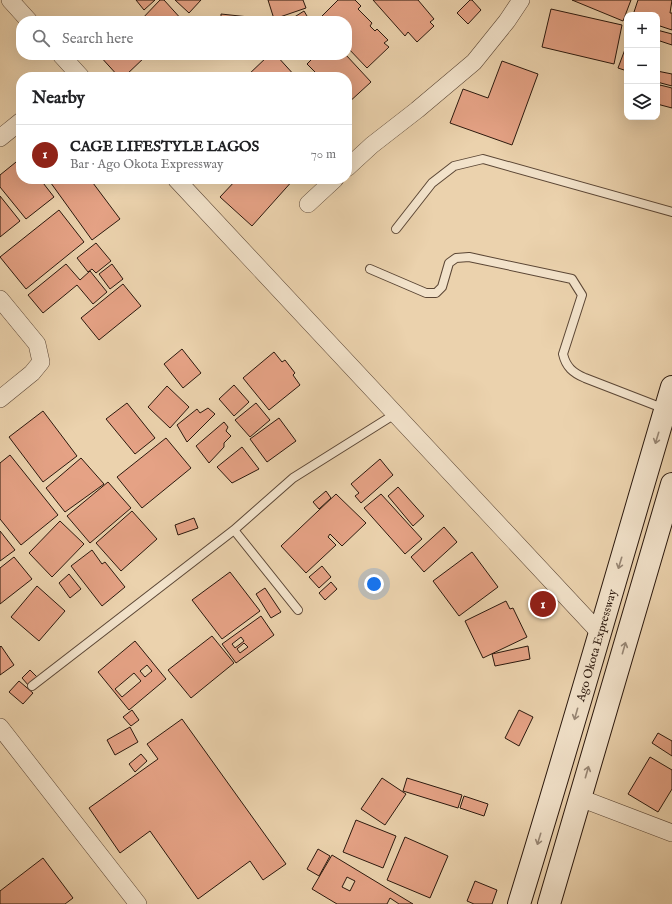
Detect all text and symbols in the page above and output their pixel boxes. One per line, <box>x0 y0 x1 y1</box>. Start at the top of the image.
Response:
map controls <box>624 12 660 120</box>
button: + <box>624 12 660 48</box>
search box <box>16 16 352 60</box>
icon: search <box>30 27 52 49</box>
text: Search here <box>62 29 133 48</box>
button: − <box>624 48 660 84</box>
button: layers <box>624 84 660 120</box>
text: Nearby <box>32 88 85 109</box>
text: CAGE LIFESTYLE LAGOS <box>70 137 259 156</box>
text: 1 <box>43 146 47 163</box>
text: 70 m <box>311 146 336 163</box>
text: Bar · Ago Okota Expressway <box>70 156 223 173</box>
one-way arrow <box>653 431 660 444</box>
one-way arrow <box>616 556 623 569</box>
your location <box>364 574 384 594</box>
street label: Ago Okota Expressway <box>573 587 620 704</box>
pin: 1 <box>530 589 556 619</box>
one-way arrow <box>621 641 628 654</box>
one-way arrow <box>572 708 579 721</box>
one-way arrow <box>584 766 591 779</box>
one-way arrow <box>535 832 542 845</box>

